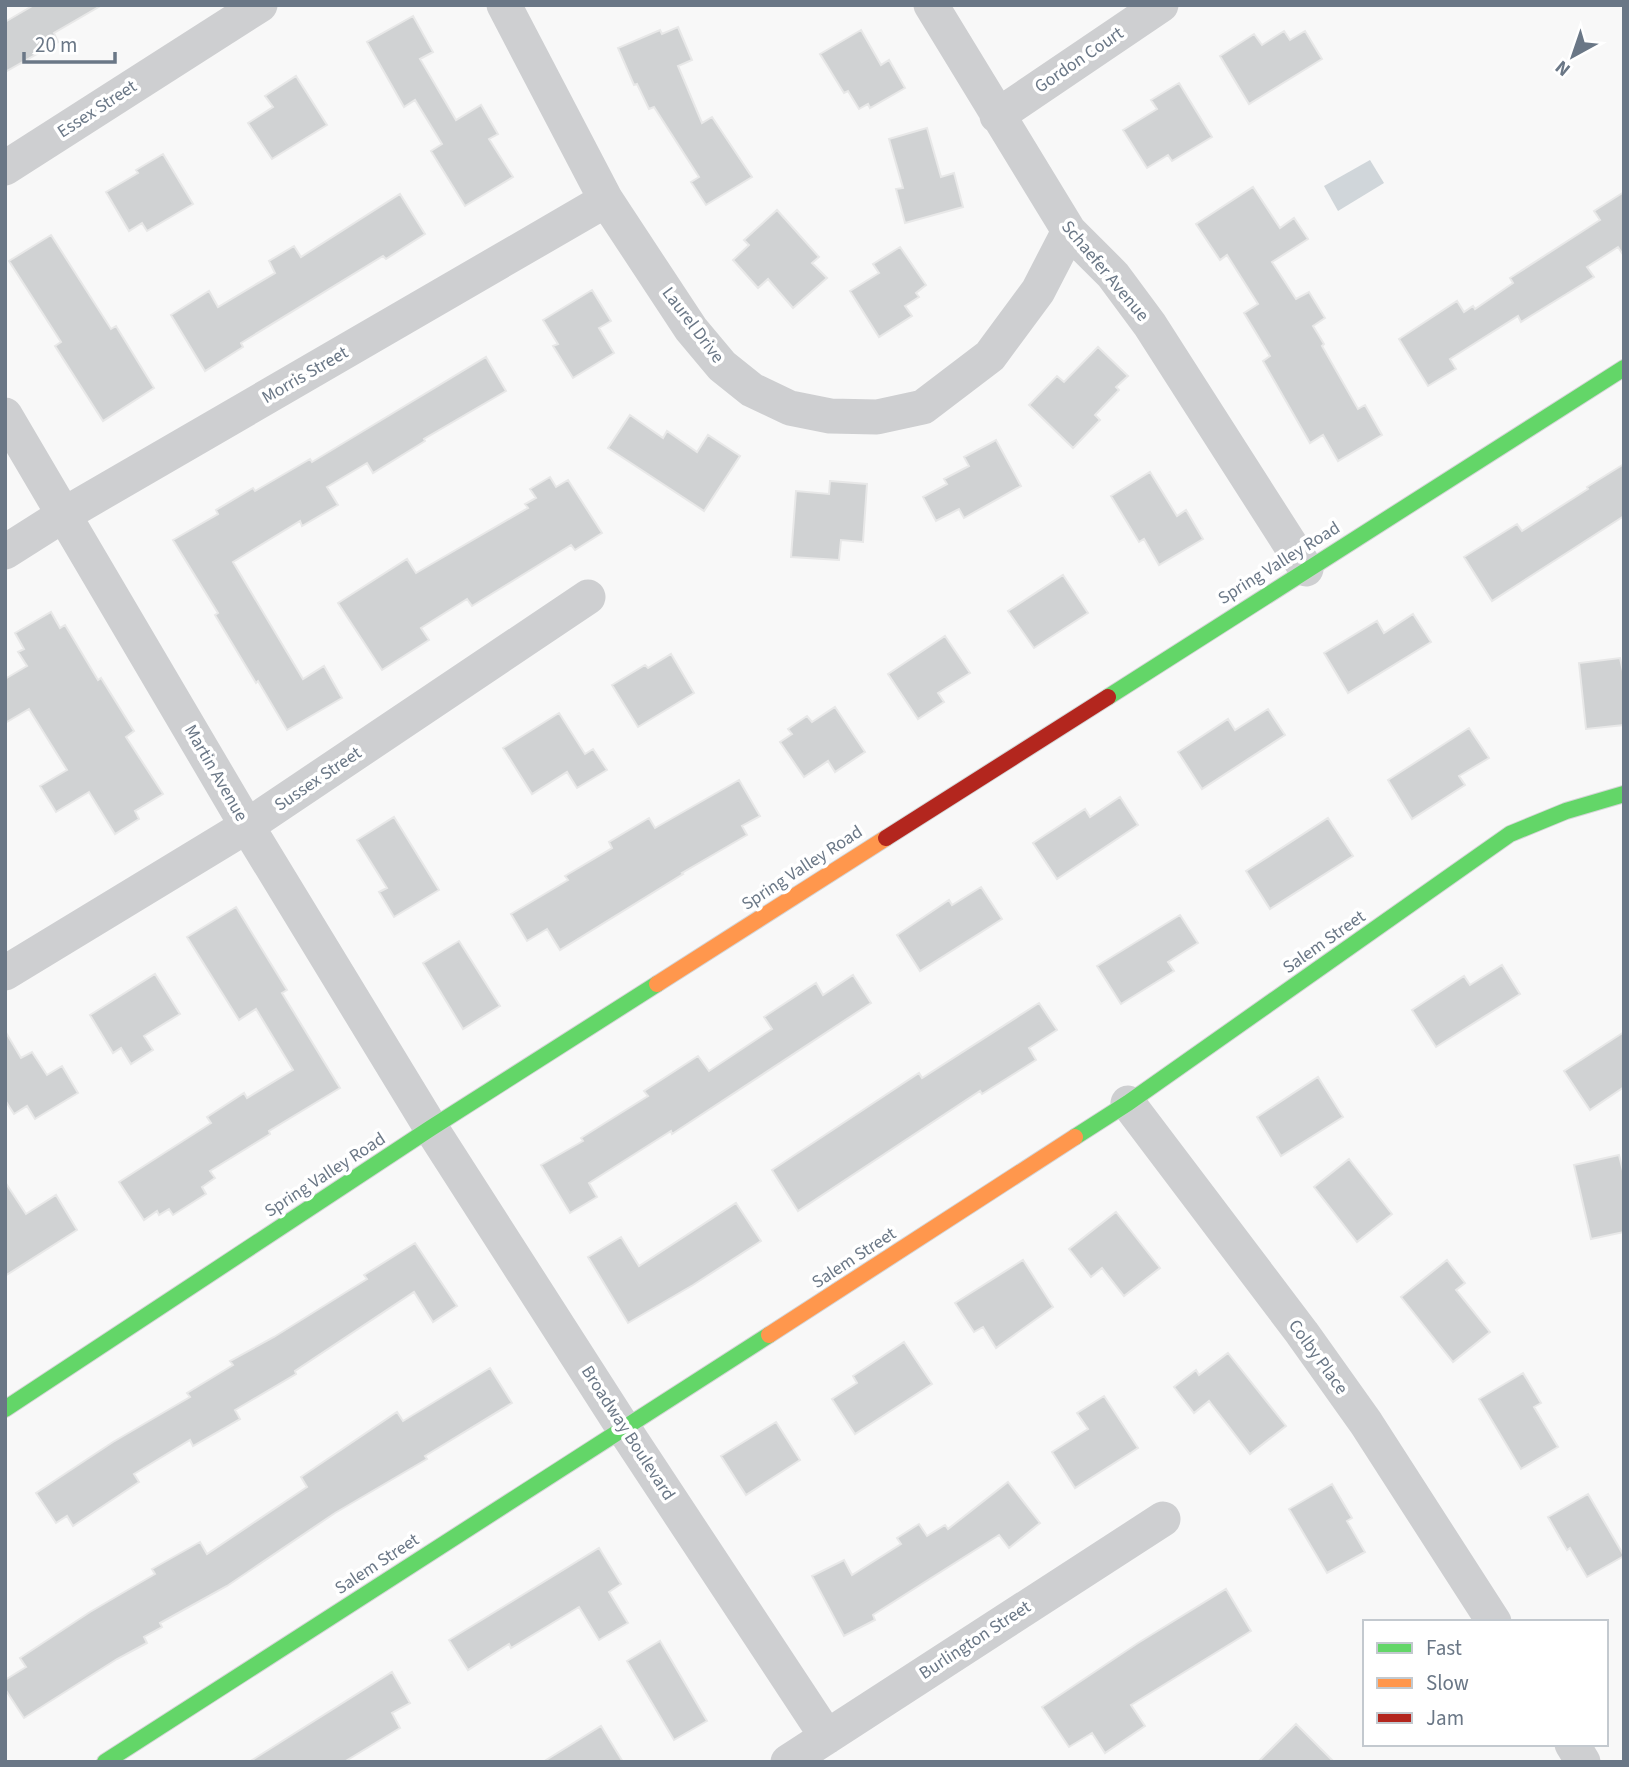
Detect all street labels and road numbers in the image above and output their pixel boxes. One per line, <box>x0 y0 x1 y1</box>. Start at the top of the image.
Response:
street label: Gordon Court <box>1030 21 1128 99</box>
street label: Essex Street <box>52 74 142 144</box>
street label: Schaefer Avenue <box>1055 215 1155 327</box>
street label: Laurel Drive <box>656 282 730 368</box>
street label: Morris Street <box>257 340 353 410</box>
street label: Spring Valley Road <box>1213 515 1345 611</box>
street label: Martin Avenue <box>178 720 254 826</box>
street label: Sussex Street <box>270 741 366 817</box>
street label: Spring Valley Road <box>737 820 867 916</box>
street label: Salem Street <box>1278 904 1370 980</box>
street label: Spring Valley Road <box>260 1127 390 1223</box>
street label: Salem Street <box>807 1221 901 1295</box>
street label: Colby Place <box>1282 1314 1354 1400</box>
street label: Broadway Boulevard <box>575 1361 681 1505</box>
street label: Salem Street <box>330 1527 424 1601</box>
street label: Burlington Street <box>914 1594 1036 1686</box>

